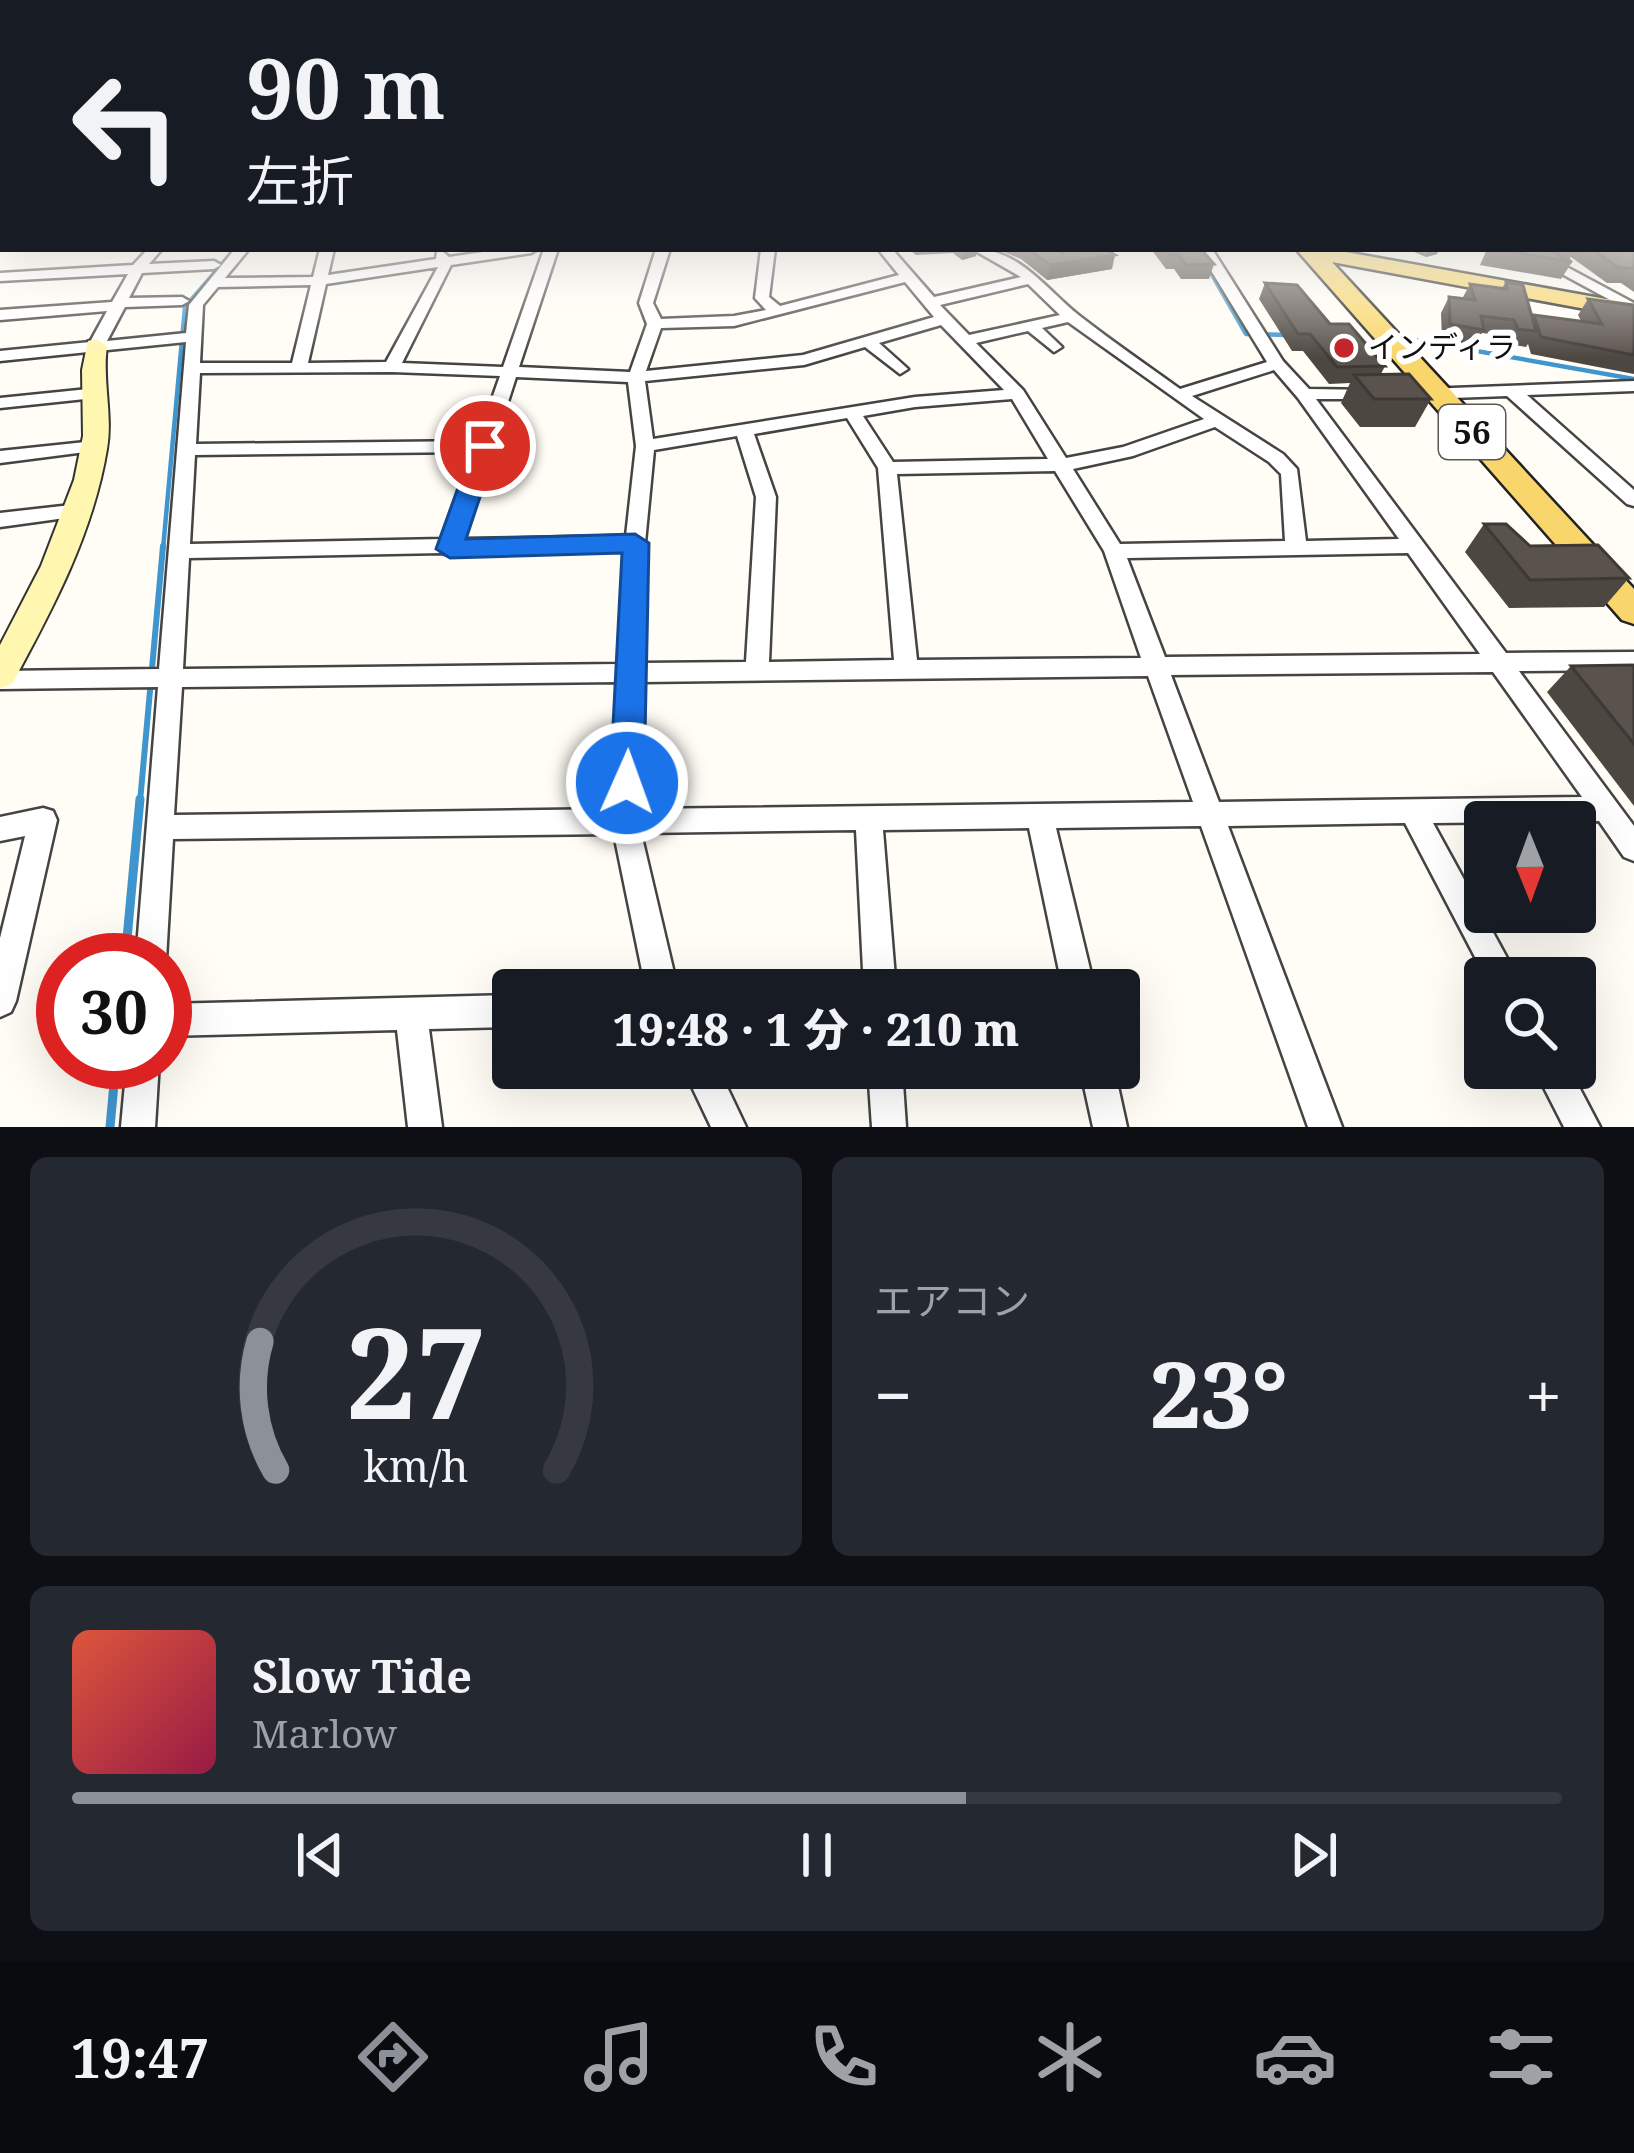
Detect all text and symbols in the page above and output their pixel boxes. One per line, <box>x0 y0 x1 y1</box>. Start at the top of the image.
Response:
text: 90 m <box>246 29 446 144</box>
icon: left <box>48 48 204 204</box>
text: 左折 <box>246 143 354 217</box>
place label: インディラ <box>1368 326 1516 367</box>
marker: インディラ <box>1331 335 1357 361</box>
pin <box>434 395 536 497</box>
road number: 56 <box>1439 405 1505 459</box>
icon: arrive <box>452 413 518 479</box>
position arrow <box>564 720 690 846</box>
north arrow <box>1464 801 1596 933</box>
map controls <box>1464 801 1596 1089</box>
speed limit sign: 30 <box>36 933 192 1089</box>
button: search <box>1464 957 1596 1089</box>
text: 19:48 · 1 分 · 210 m <box>613 998 1019 1059</box>
text: エアコン <box>874 1273 1030 1326</box>
text: 27 <box>345 1286 487 1456</box>
text: 23° <box>1150 1332 1288 1454</box>
text: − <box>874 1349 912 1439</box>
text: + <box>1525 1349 1562 1439</box>
text: km/h <box>363 1435 469 1494</box>
text: Slow Tide <box>252 1645 472 1706</box>
text: Marlow <box>252 1706 397 1759</box>
icon: previous <box>287 1822 353 1888</box>
icon: pause <box>784 1822 850 1888</box>
icon: next <box>1281 1822 1347 1888</box>
icon: directions <box>351 2015 435 2099</box>
icon: music <box>577 2015 661 2099</box>
icon: phone <box>802 2015 886 2099</box>
icon: climate <box>1028 2015 1112 2099</box>
icon: car <box>1253 2015 1337 2099</box>
icon: filters <box>1479 2015 1563 2099</box>
text: 19:47 <box>71 2020 209 2094</box>

